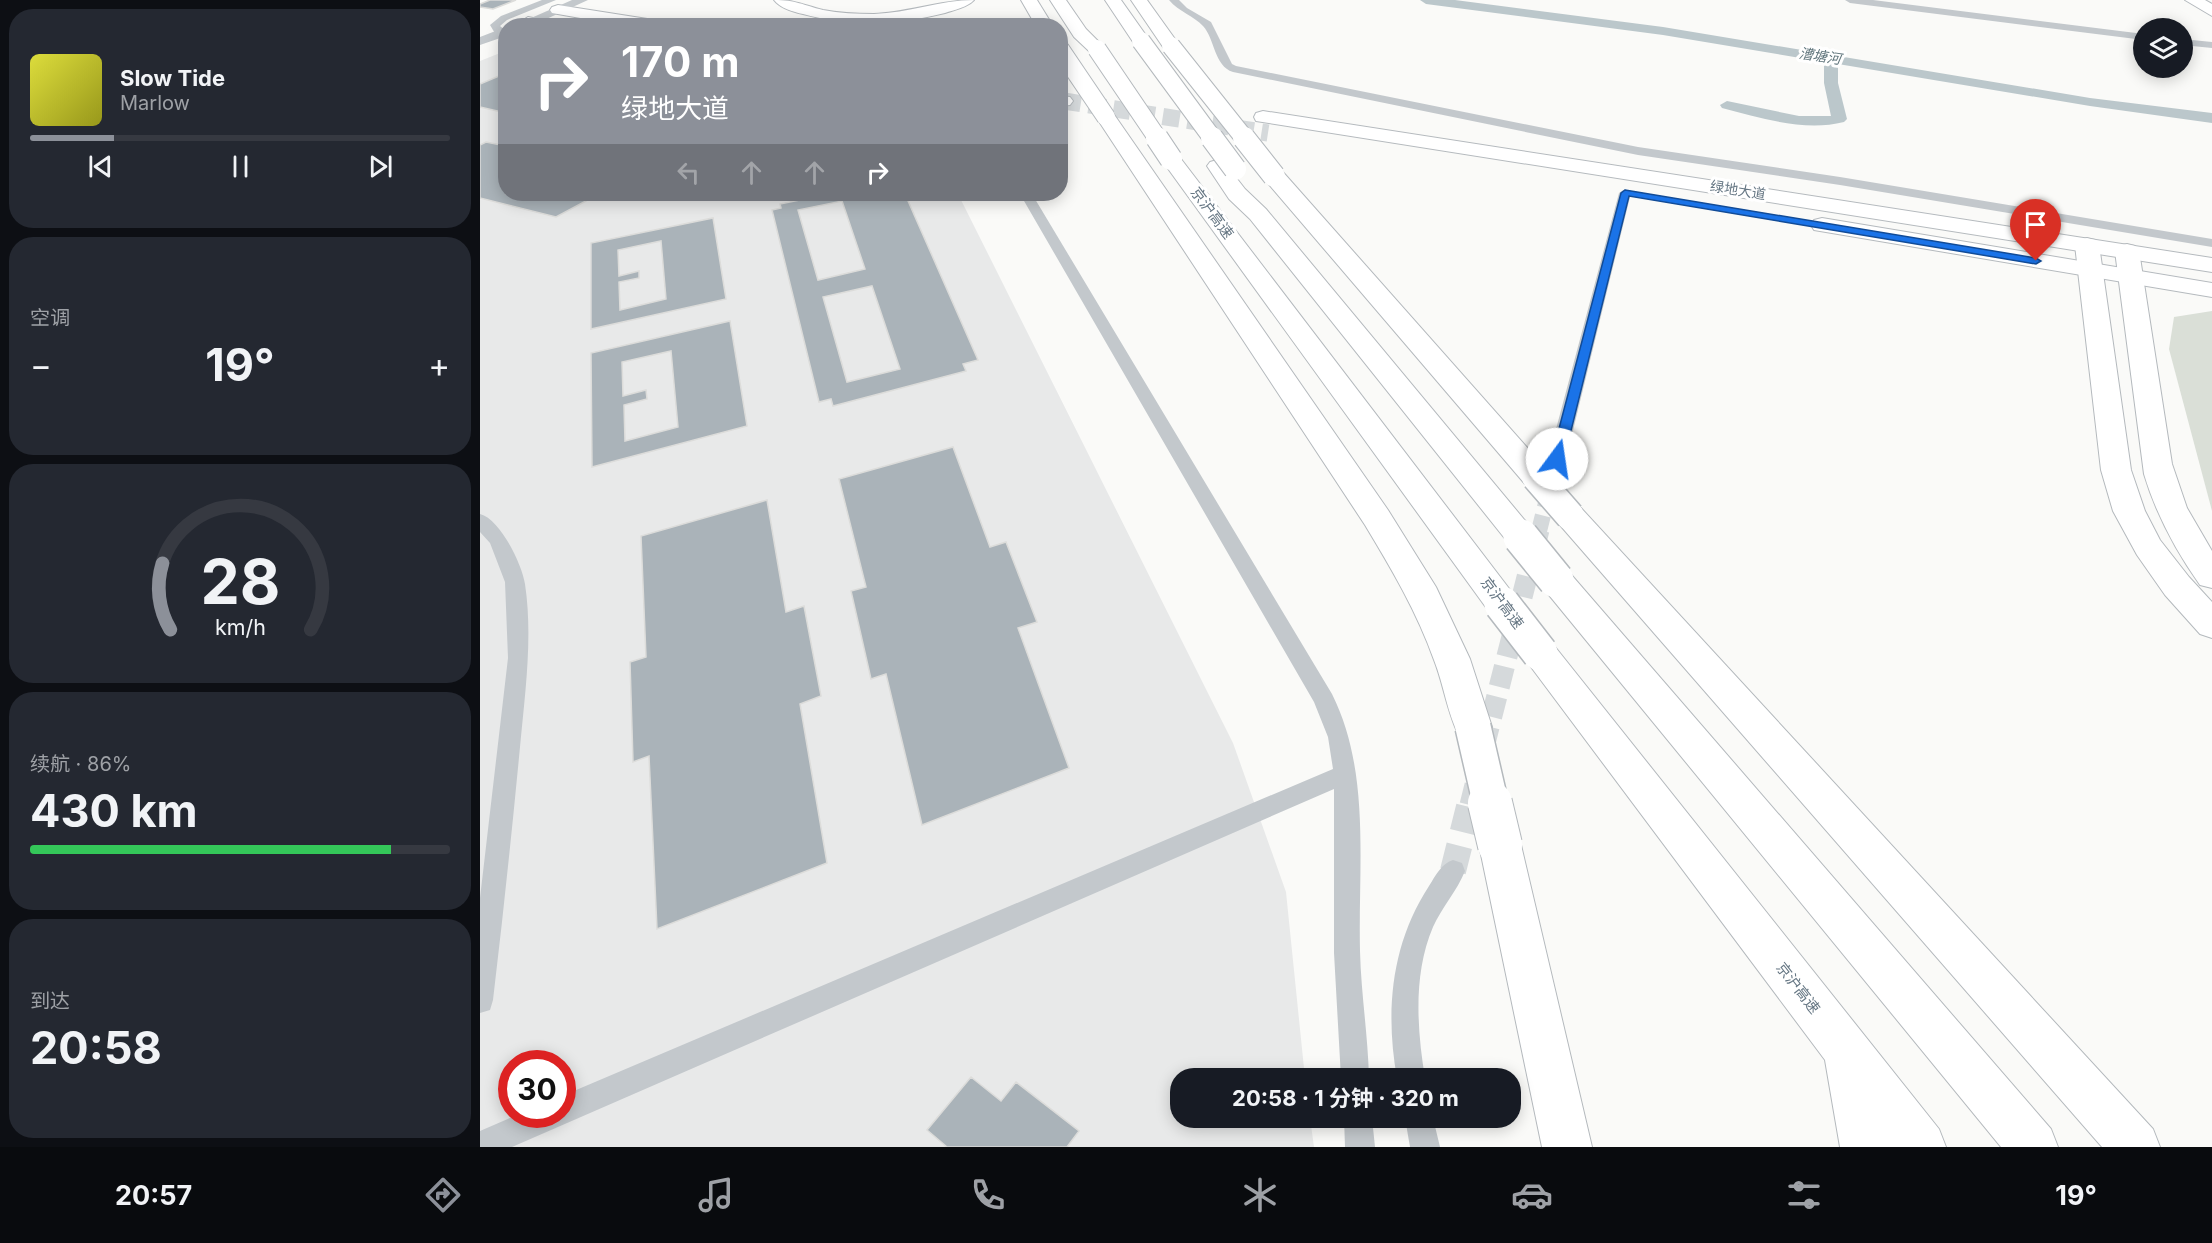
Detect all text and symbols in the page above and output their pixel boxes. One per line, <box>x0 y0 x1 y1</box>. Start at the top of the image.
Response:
map controls <box>2133 18 2193 78</box>
button: layers <box>2133 18 2193 78</box>
text: 170 m <box>621 36 739 87</box>
icon: right <box>522 42 600 120</box>
water label: 漕塘河 <box>1798 44 1845 68</box>
text: Slow Tide <box>120 65 225 91</box>
text: Marlow <box>120 91 190 115</box>
text: 绿地大道 <box>621 92 729 125</box>
icon: previous <box>84 150 117 183</box>
icon: pause <box>224 150 257 183</box>
icon: next <box>364 150 397 183</box>
icon: left <box>672 156 705 189</box>
icon: ahead <box>735 156 768 189</box>
icon: ahead <box>798 156 831 189</box>
icon: right <box>861 156 894 189</box>
street label: 绿地大道 <box>1709 177 1767 202</box>
street label: 京沪高速 <box>1187 183 1238 242</box>
pin <box>2010 199 2061 261</box>
icon: arrive <box>2019 208 2052 241</box>
text: 空调 <box>30 306 70 330</box>
text: 19° <box>205 337 275 392</box>
text: − <box>30 345 52 385</box>
text: + <box>428 345 450 385</box>
position arrow <box>1525 427 1589 491</box>
text: 28 <box>200 545 280 620</box>
street label: 京沪高速 <box>1477 573 1528 632</box>
text: km/h <box>215 615 265 641</box>
text: 续航 · 86% <box>30 752 131 776</box>
text: 430 km <box>30 783 198 838</box>
street label: 京沪高速 <box>1772 958 1824 1017</box>
text: 到达 <box>30 989 70 1013</box>
text: 20:58 <box>30 1020 162 1075</box>
speed limit sign: 30 <box>498 1050 576 1128</box>
text: 20:58 · 1 分钟 · 320 m <box>1232 1085 1459 1111</box>
icon: directions <box>422 1174 464 1216</box>
icon: music <box>695 1174 737 1216</box>
icon: phone <box>967 1174 1009 1216</box>
icon: climate <box>1239 1174 1281 1216</box>
icon: car <box>1511 1174 1553 1216</box>
icon: filters <box>1783 1174 1825 1216</box>
text: 20:57 <box>115 1179 192 1212</box>
text: 19° <box>2055 1179 2097 1212</box>

